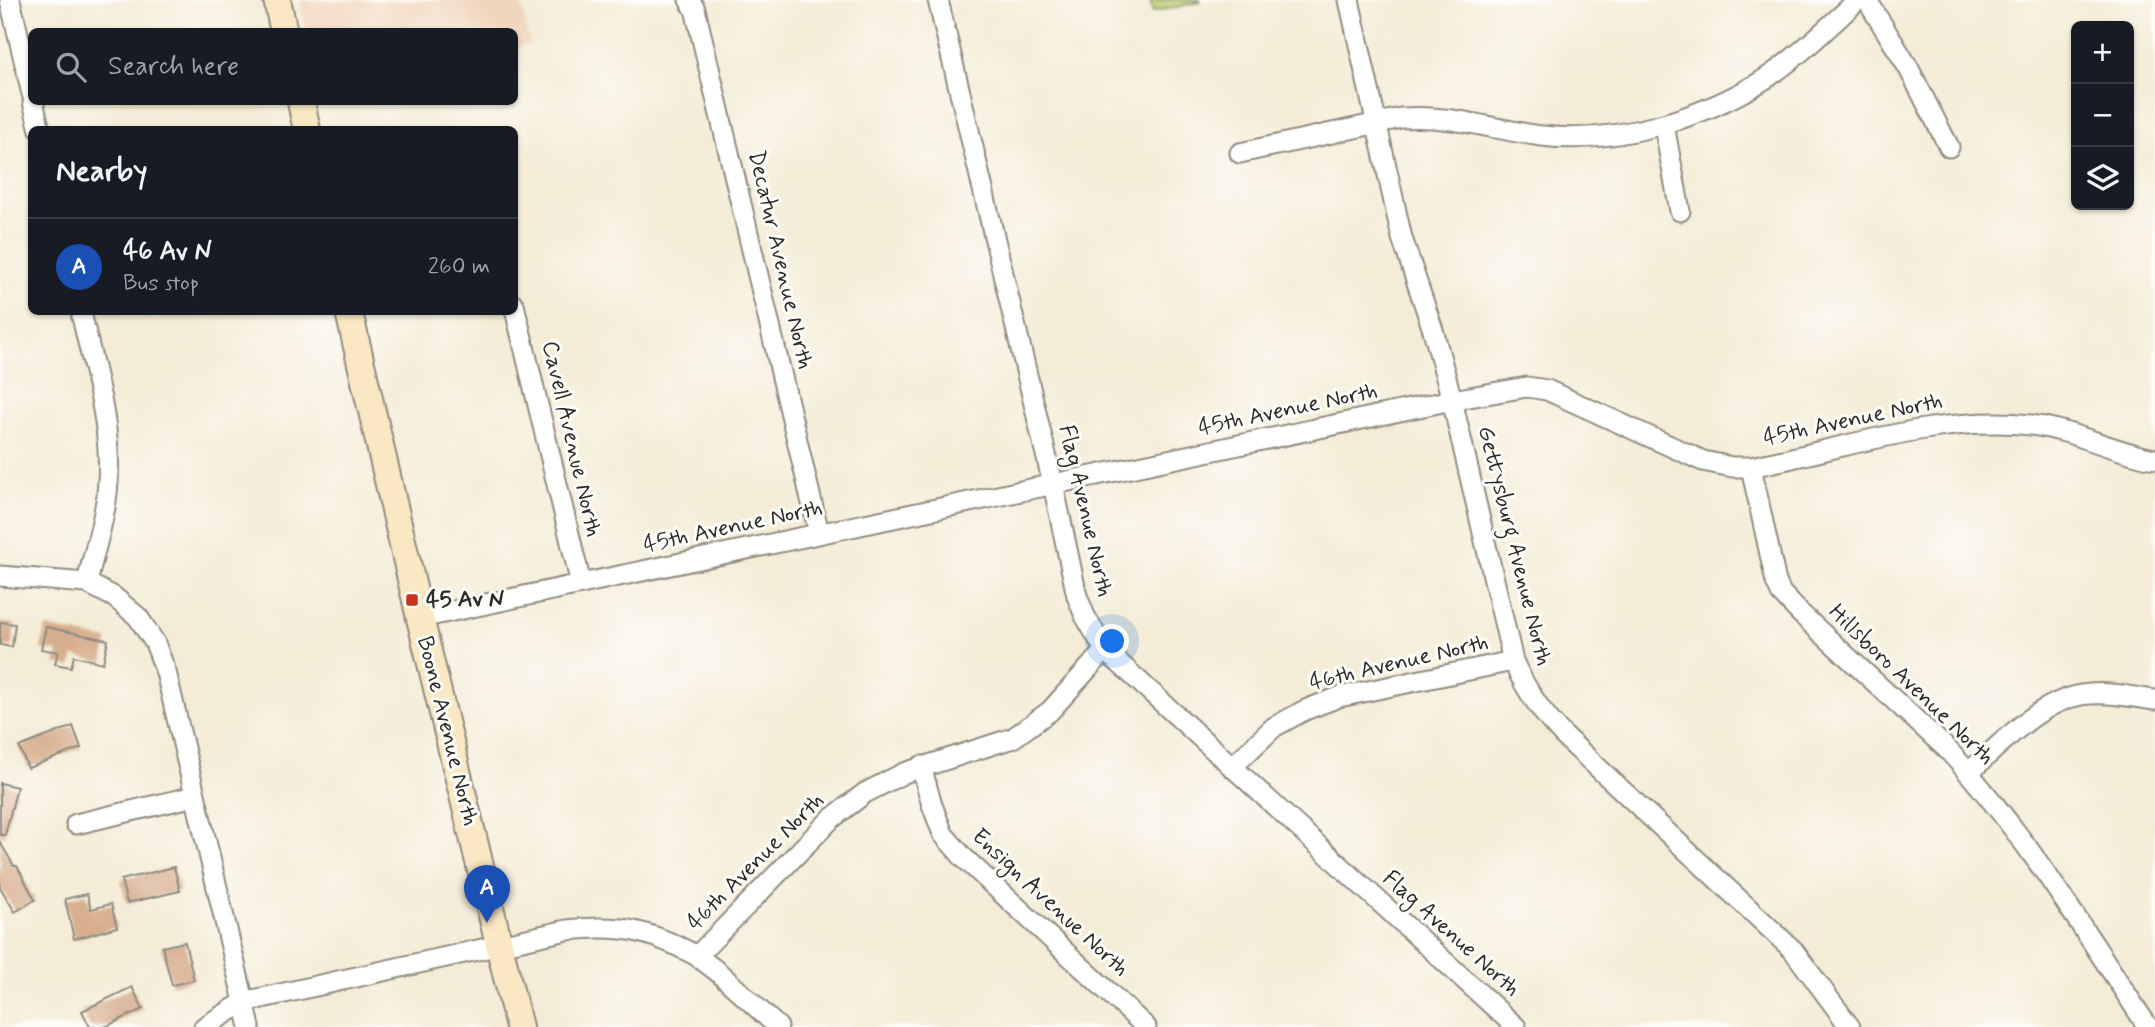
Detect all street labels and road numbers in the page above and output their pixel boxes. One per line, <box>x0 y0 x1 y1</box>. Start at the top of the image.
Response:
street label: Decatur Avenue North <box>740 148 820 372</box>
street label: Cavell Avenue North <box>534 338 608 540</box>
street label: 45th Avenue North <box>1196 376 1380 444</box>
street label: 45th Avenue North <box>1761 386 1945 454</box>
street label: Flag Avenue North <box>1049 422 1119 600</box>
street label: Gettysburg Avenue North <box>1468 423 1558 670</box>
street label: 45th Avenue North <box>641 493 825 561</box>
street label: Hillsboro Avenue North <box>1822 598 2000 772</box>
street label: 46th Avenue North <box>1307 628 1491 698</box>
street label: Boone Avenue North <box>409 633 485 829</box>
street label: 46th Avenue North <box>681 787 831 937</box>
street label: Ensign Avenue North <box>964 822 1135 985</box>
street label: Flag Avenue North <box>1374 864 1526 1005</box>

